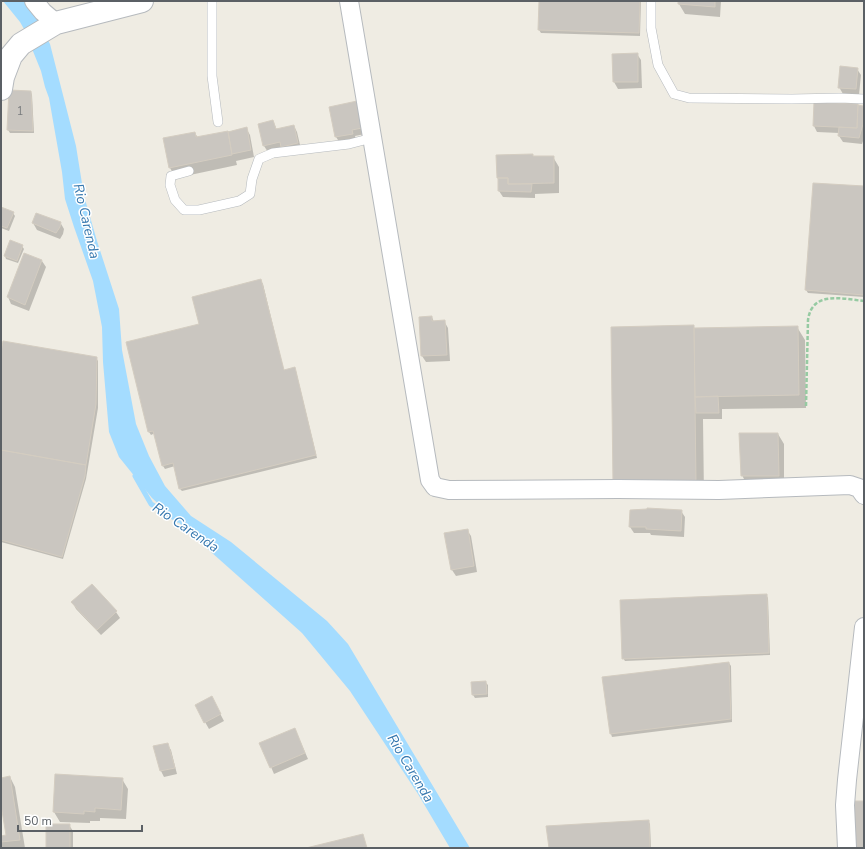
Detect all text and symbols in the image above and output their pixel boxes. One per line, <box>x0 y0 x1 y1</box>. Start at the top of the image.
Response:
house number: 1 <box>17 104 23 119</box>
water label: Rio Carenda <box>69 182 104 261</box>
water label: Rio Carenda <box>149 498 223 557</box>
water label: Rio Carenda <box>383 731 438 806</box>
scale bar <box>18 807 142 833</box>
text: 50 m <box>24 813 52 829</box>

